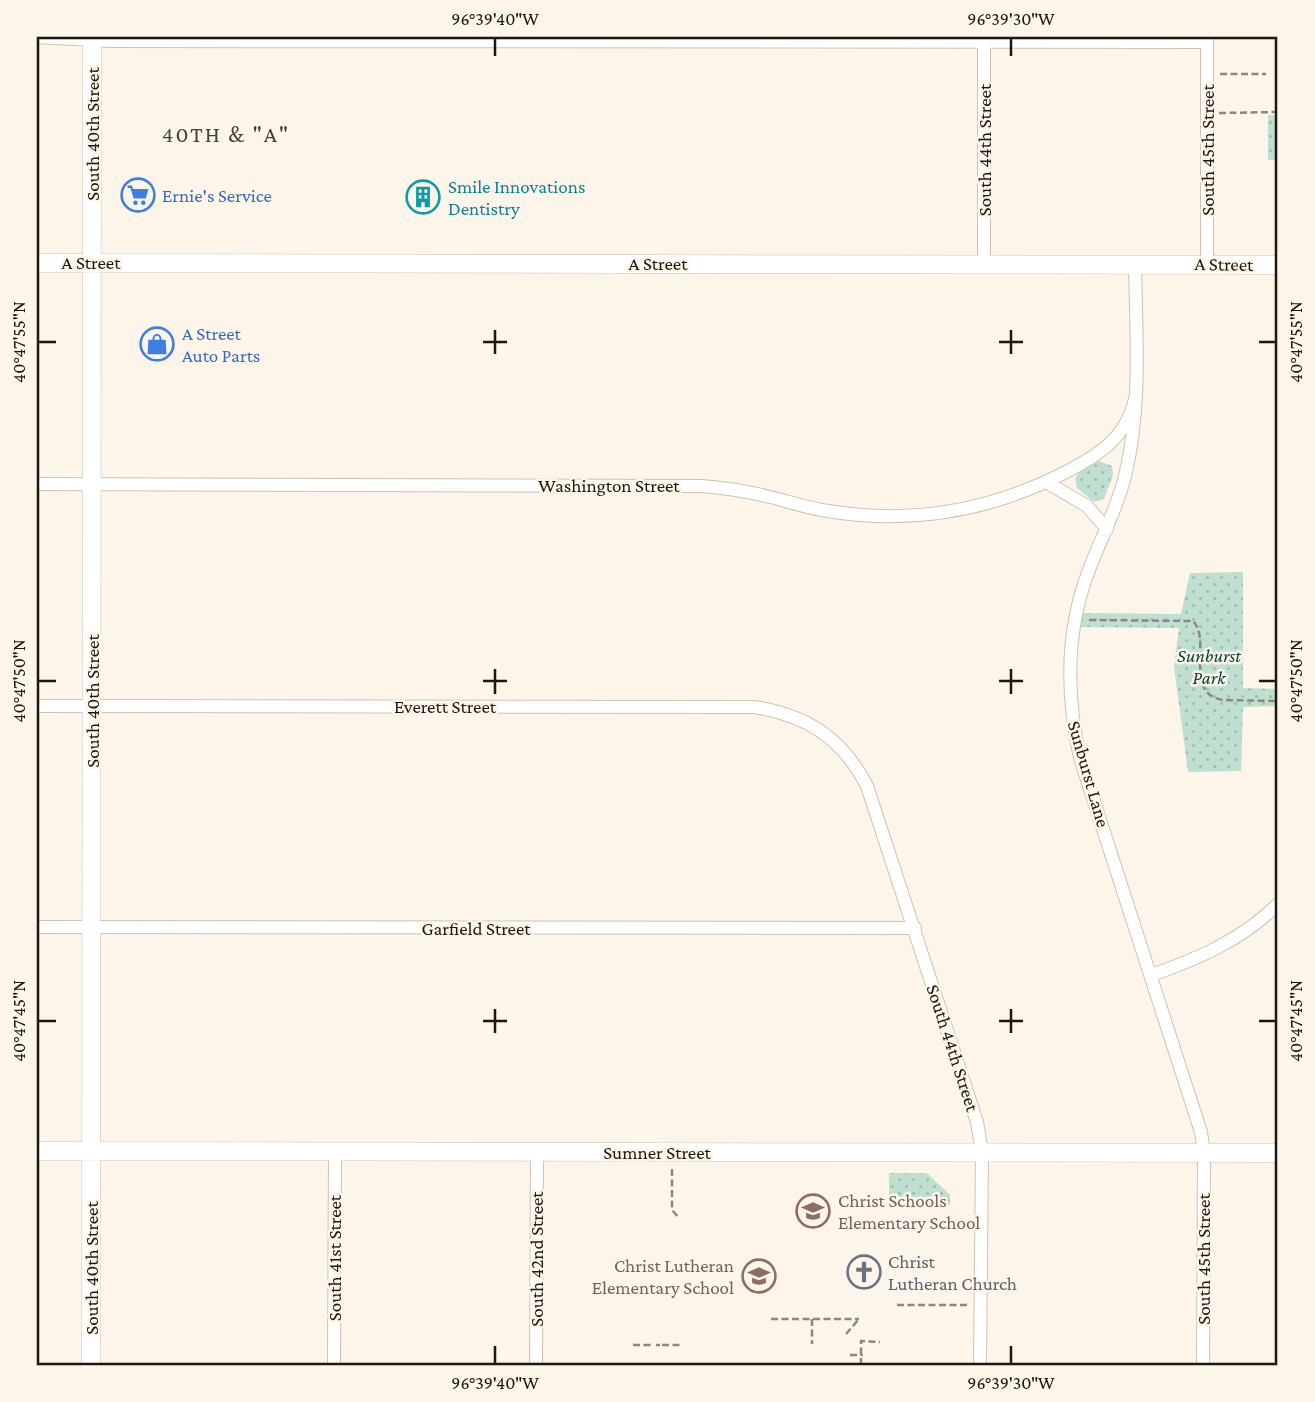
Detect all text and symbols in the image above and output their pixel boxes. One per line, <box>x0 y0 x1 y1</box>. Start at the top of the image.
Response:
text: 96°39'40"W <box>451 9 539 29</box>
text: 96°39'30"W <box>967 9 1055 29</box>
street label: South 40th Street <box>82 67 103 201</box>
street label: South 44th Street <box>974 83 995 216</box>
street label: South 45th Street <box>1197 84 1218 216</box>
district label: 40TH & "A" <box>162 121 290 147</box>
supermarket icon: Ernie's Service <box>119 176 157 214</box>
place label: Smile Innovations Dentistry <box>448 176 585 219</box>
building icon: Smile Innovations Dentistry <box>404 178 442 216</box>
place label: Ernie's Service <box>162 185 272 206</box>
street label: A Street <box>62 252 121 273</box>
street label: A Street <box>629 253 688 274</box>
street label: A Street <box>1194 253 1254 275</box>
text: 40°47'55"N <box>9 301 29 383</box>
text: 40°47'55"N <box>1286 301 1306 383</box>
place label: A Street Auto Parts <box>182 323 260 366</box>
shop icon: A Street Auto Parts <box>138 325 176 363</box>
street label: Washington Street <box>538 475 680 496</box>
street label: South 40th Street <box>82 634 103 768</box>
text: 40°47'50"N <box>9 639 29 723</box>
text: 40°47'50"N <box>1286 639 1306 723</box>
park label: Sunburst Park <box>1177 645 1241 688</box>
street label: Everett Street <box>394 696 497 717</box>
street label: Sunburst Lane <box>1064 718 1114 830</box>
street label: Garfield Street <box>421 918 531 939</box>
text: 40°47'45"N <box>9 980 29 1062</box>
text: 40°47'45"N <box>1286 980 1306 1062</box>
street label: South 44th Street <box>923 982 984 1115</box>
street label: Sumner Street <box>603 1142 712 1163</box>
place label: Christ Schools Elementary School <box>838 1190 980 1233</box>
street label: South 42nd Street <box>526 1191 547 1327</box>
school or university icon: Christ Schools Elementary School <box>794 1192 832 1230</box>
street label: South 45th Street <box>1193 1193 1214 1325</box>
street label: South 41st Street <box>324 1194 345 1321</box>
street label: South 40th Street <box>81 1201 102 1335</box>
place label: Christ Lutheran Church <box>888 1251 1017 1294</box>
church icon: Christ Lutheran Church <box>845 1253 883 1291</box>
place label: Christ Lutheran Elementary School <box>592 1255 734 1298</box>
school or university icon: Christ Lutheran Elementary School <box>740 1257 778 1295</box>
text: 96°39'40"W <box>451 1373 539 1393</box>
text: 96°39'30"W <box>967 1373 1055 1393</box>

